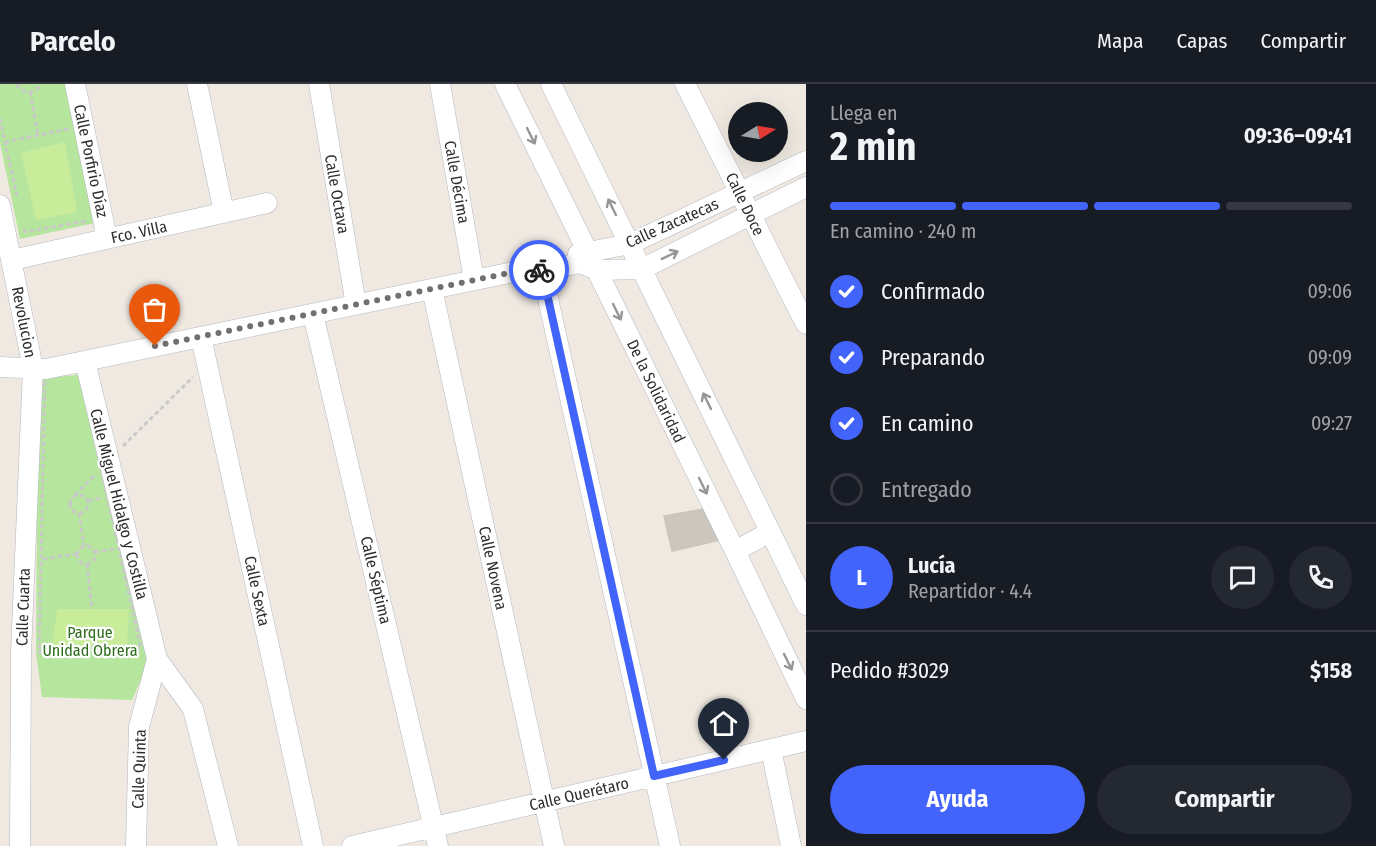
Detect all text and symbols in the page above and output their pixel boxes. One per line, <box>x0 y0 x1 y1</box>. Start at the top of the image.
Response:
text: Parcelo <box>30 25 116 58</box>
text: Mapa <box>1097 28 1144 54</box>
text: Capas <box>1177 28 1227 54</box>
text: Compartir <box>1260 28 1346 54</box>
text: Llega en <box>830 101 898 125</box>
north arrow <box>728 102 788 162</box>
map controls <box>728 102 788 162</box>
street label: Calle Porfirio Díaz <box>70 103 112 219</box>
text: 09:36–09:41 <box>1244 122 1352 149</box>
text: 2 min <box>830 124 916 170</box>
one-way arrow <box>526 127 538 145</box>
street label: Calle Décima <box>440 139 474 225</box>
street label: Calle Octava <box>321 153 353 235</box>
street label: Calle Doce <box>722 169 768 239</box>
street label: Calle Zacatecas <box>623 194 721 252</box>
one-way arrow <box>605 199 617 217</box>
street label: Fco. Villa <box>109 217 169 247</box>
text: En camino · 240 m <box>830 219 976 243</box>
courier <box>509 240 569 300</box>
one-way arrow <box>661 248 679 260</box>
icon: bike <box>523 254 556 287</box>
icon: check <box>830 275 863 308</box>
text: Confirmado <box>881 278 985 305</box>
text: 09:06 <box>1307 279 1352 303</box>
pin <box>129 284 180 346</box>
street label: Revolucion <box>8 285 40 359</box>
icon: bag <box>138 293 171 326</box>
one-way arrow <box>612 302 624 320</box>
street label: De la Solidaridad <box>623 336 689 446</box>
icon: check <box>830 341 863 374</box>
text: Preparando <box>881 344 985 371</box>
text: 09:09 <box>1308 345 1352 369</box>
one-way arrow <box>700 393 712 411</box>
street label: Calle Miguel Hidalgo y Costilla <box>86 407 152 601</box>
icon: check <box>830 407 863 440</box>
text: En camino <box>881 410 973 437</box>
text: 09:27 <box>1311 411 1352 435</box>
text: Entregado <box>881 476 972 503</box>
one-way arrow <box>698 477 710 495</box>
street label: Calle Novena <box>475 524 511 612</box>
street label: Calle Séptima <box>357 534 395 626</box>
button: chat <box>1211 546 1274 609</box>
button: phone <box>1289 546 1352 609</box>
text: Lucía <box>908 552 956 579</box>
street label: Calle Sexta <box>240 554 274 628</box>
text: L <box>856 564 867 591</box>
street label: Calle Cuarta <box>12 567 34 646</box>
text: Repartidor · 4.4 <box>908 579 1032 603</box>
park label: Parque Unidad Obrera <box>42 623 138 660</box>
one-way arrow <box>783 653 795 671</box>
text: Pedido #3029 <box>830 657 949 684</box>
text: $158 <box>1310 657 1352 684</box>
pin <box>698 698 749 760</box>
icon: home <box>707 707 740 740</box>
street label: Calle Quinta <box>128 729 150 809</box>
button: Ayuda <box>830 765 1085 834</box>
button: Compartir <box>1097 765 1352 834</box>
street label: Calle Querétaro <box>527 773 631 815</box>

